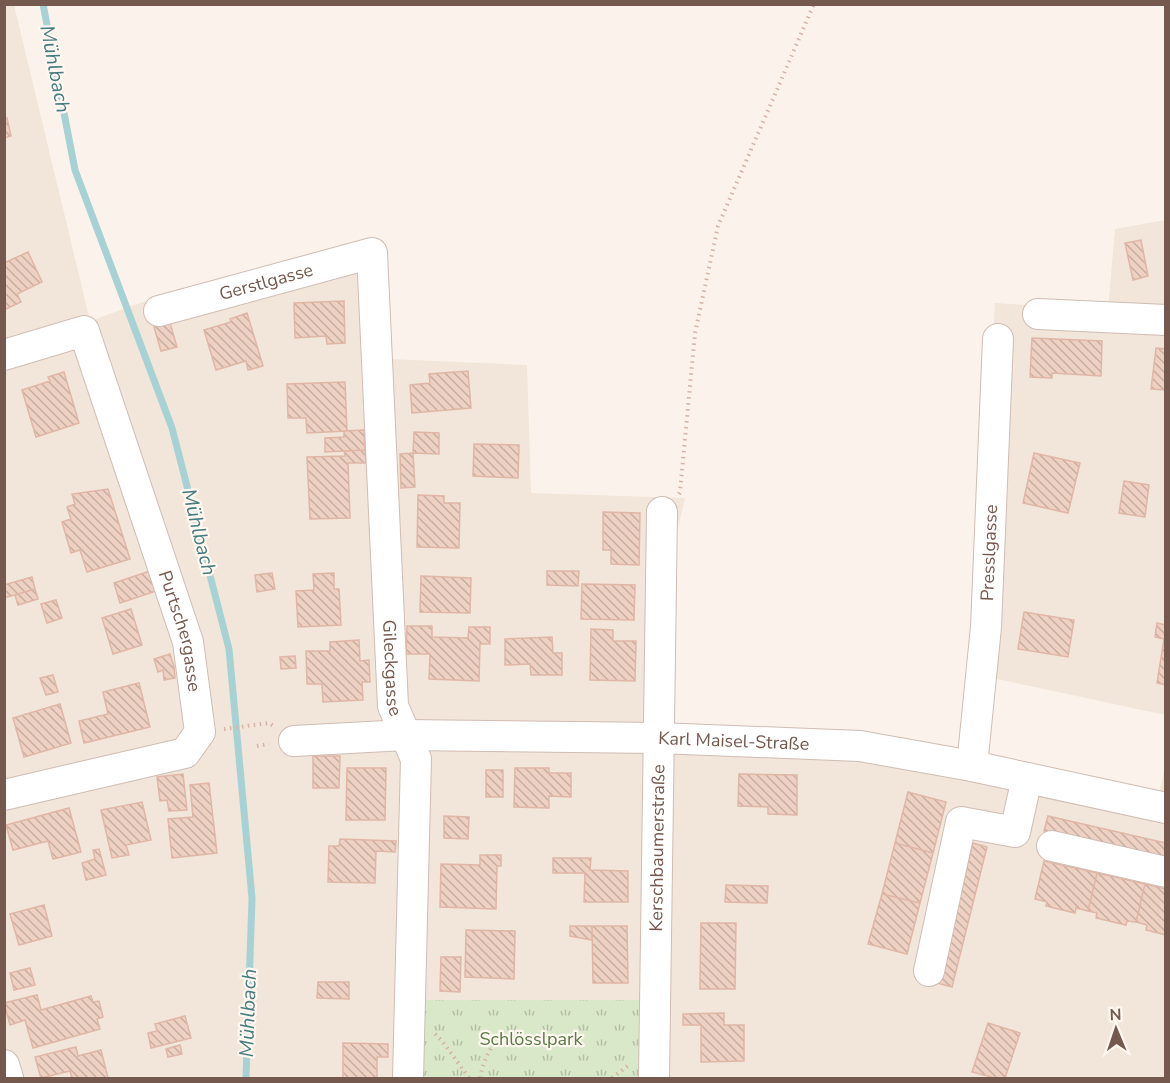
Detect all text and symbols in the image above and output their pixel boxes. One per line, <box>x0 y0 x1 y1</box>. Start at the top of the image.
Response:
water label: Mühlbach <box>33 23 77 115</box>
street label: Gerstlgasse <box>217 258 316 306</box>
water label: Mühlbach <box>175 486 223 578</box>
street label: Presslgasse <box>975 504 1003 602</box>
street label: Purtschergasse <box>153 567 206 693</box>
street label: Gileckgasse <box>377 619 408 720</box>
street label: Karl Maisel-Straße <box>658 726 810 756</box>
street label: Kerschbaumerstraße <box>644 764 670 932</box>
water label: Mühlbach <box>233 968 263 1058</box>
north arrow <box>1086 999 1146 1059</box>
text: N <box>1109 1004 1122 1026</box>
park label: Schlösslpark <box>480 1027 583 1051</box>

